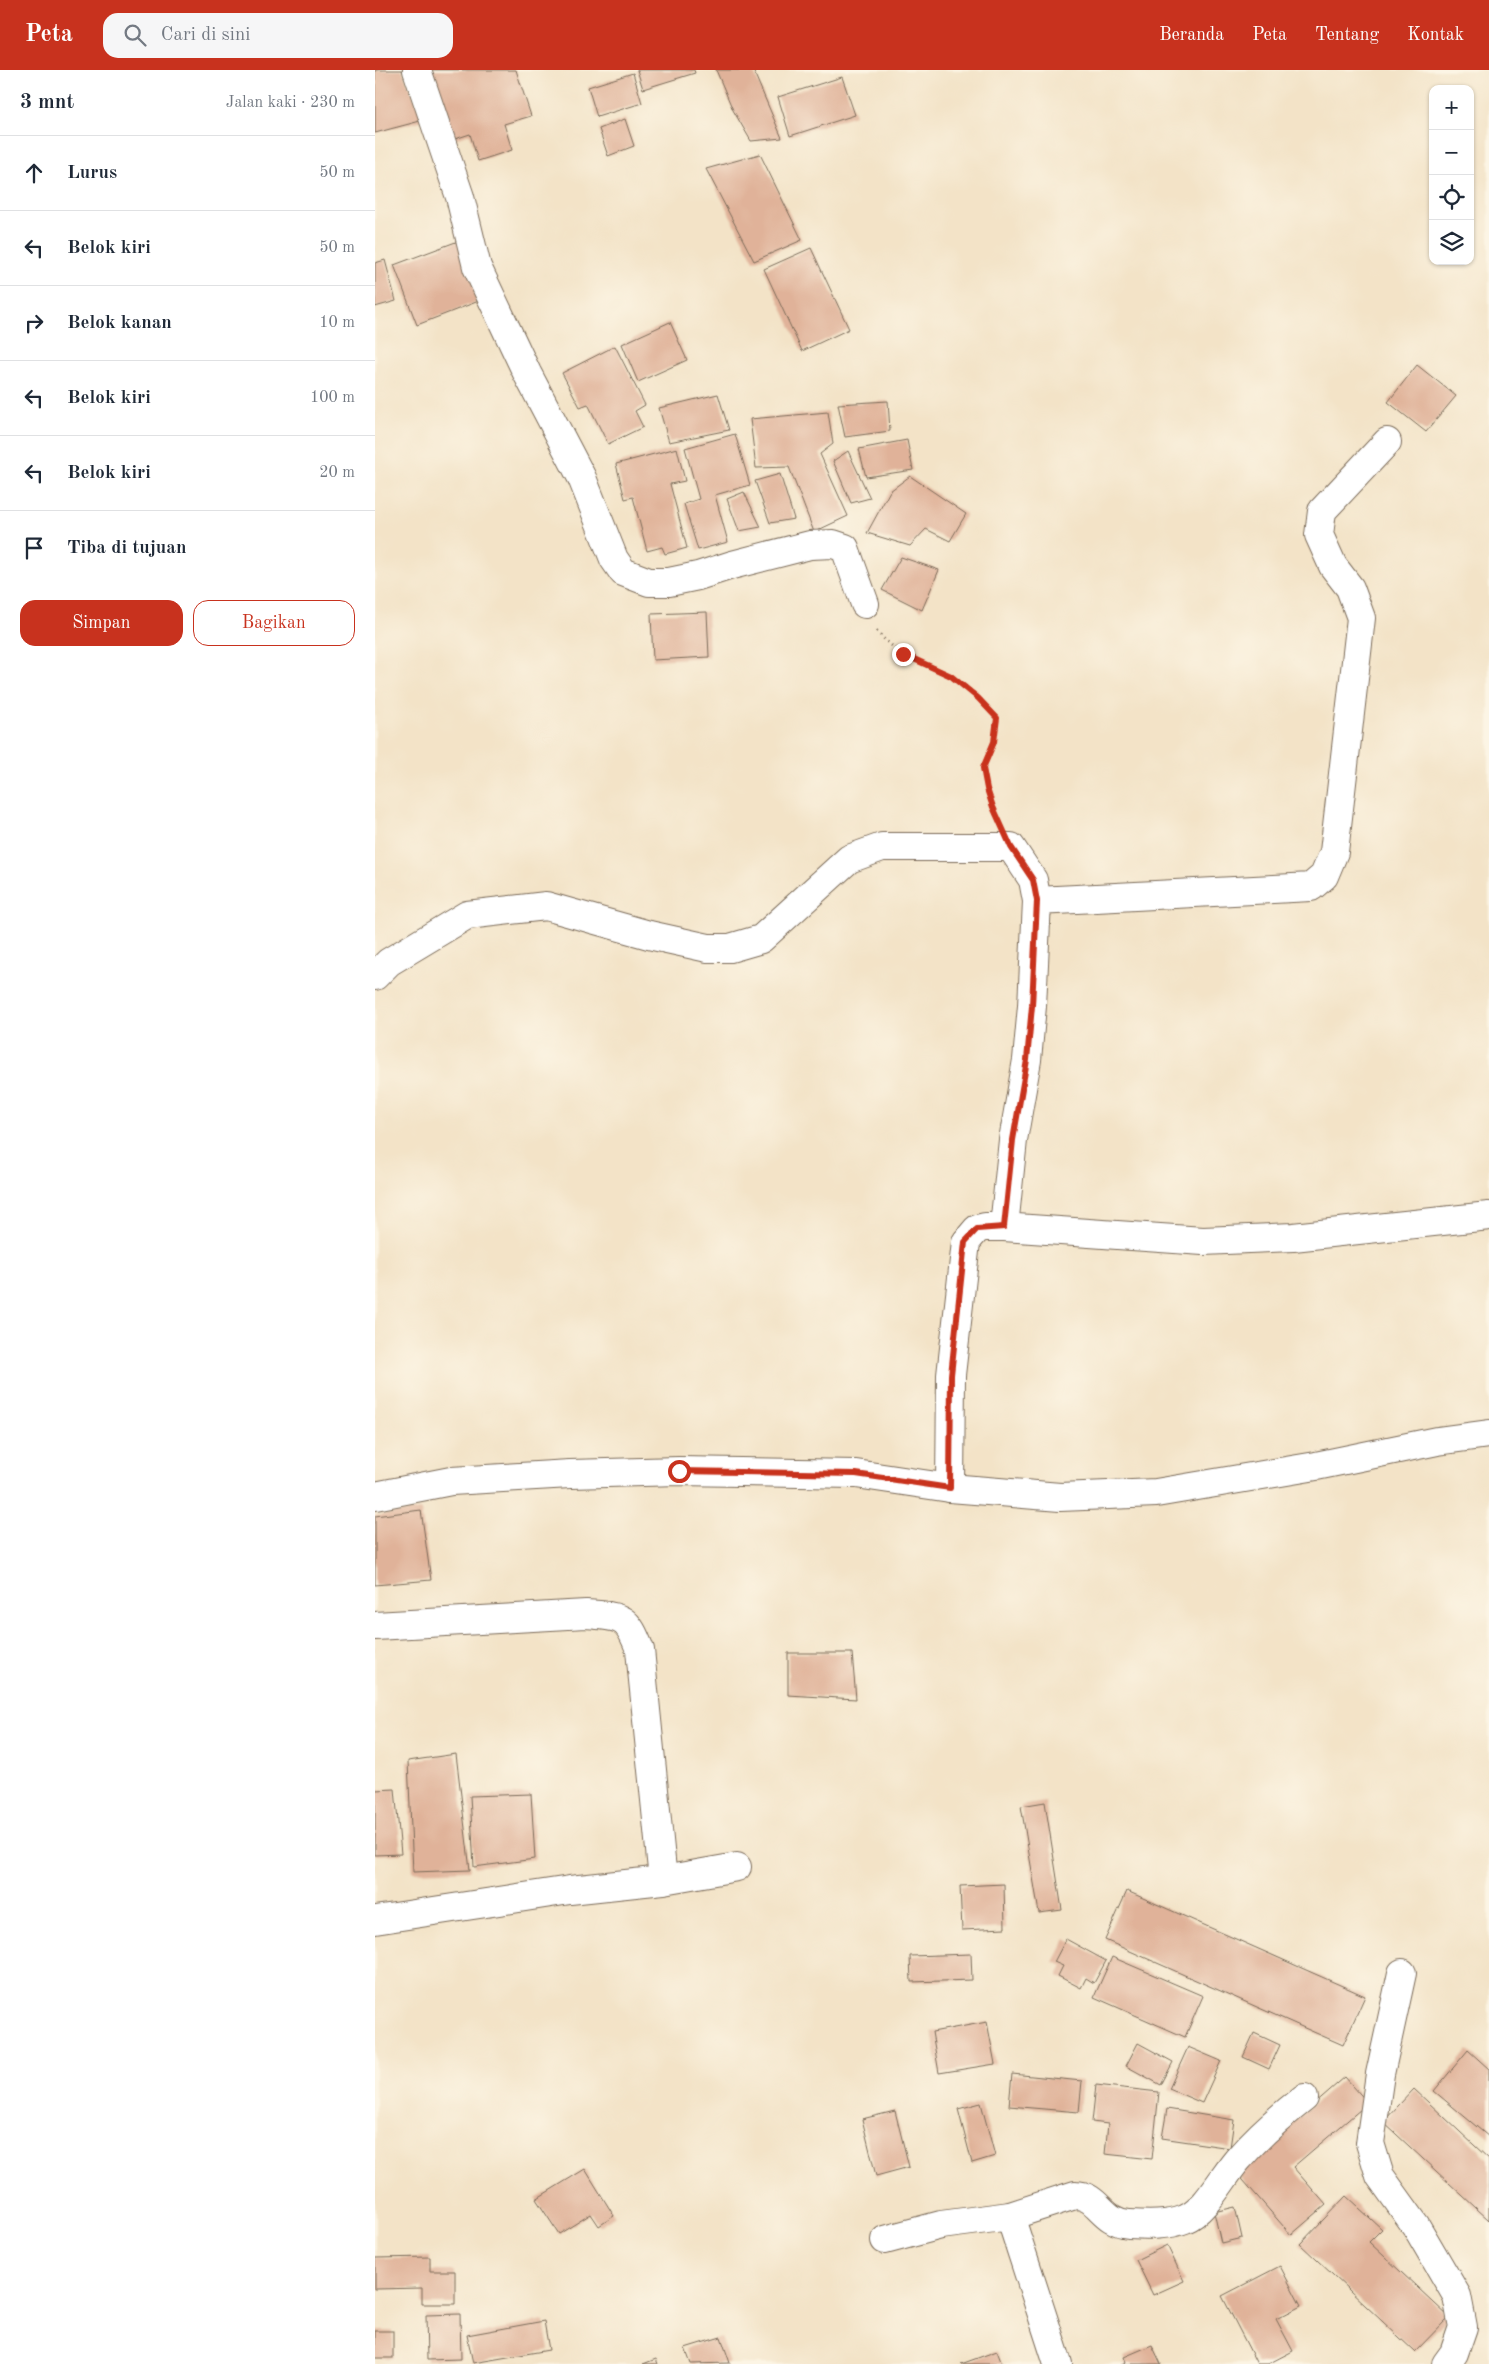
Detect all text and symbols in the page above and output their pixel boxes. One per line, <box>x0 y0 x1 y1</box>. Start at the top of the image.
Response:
search box <box>103 13 453 58</box>
icon: search <box>121 21 149 49</box>
text: Peta <box>25 23 73 47</box>
text: Cari di sini <box>161 26 250 45</box>
text: Beranda <box>1159 26 1224 44</box>
text: Peta <box>1252 26 1287 44</box>
text: Tentang <box>1315 26 1379 44</box>
text: Kontak <box>1407 26 1464 44</box>
map controls <box>1429 85 1474 265</box>
button: + <box>1429 85 1474 130</box>
text: 3 mnt <box>20 92 74 113</box>
text: Jalan kaki · 230 m <box>226 95 355 111</box>
button: − <box>1429 130 1474 175</box>
icon: ahead <box>20 159 48 187</box>
text: Lurus <box>67 164 117 183</box>
text: 50 m <box>319 165 355 181</box>
button: locate <box>1429 175 1474 220</box>
button: layers <box>1429 220 1474 265</box>
icon: left <box>20 234 48 262</box>
text: Belok kiri <box>67 239 151 258</box>
text: 50 m <box>319 240 355 256</box>
icon: right <box>20 309 48 337</box>
text: Belok kanan <box>67 314 172 333</box>
text: 10 m <box>319 315 355 331</box>
icon: left <box>20 384 48 412</box>
text: Belok kiri <box>67 389 151 408</box>
text: 100 m <box>310 390 355 406</box>
icon: left <box>20 459 48 487</box>
text: Belok kiri <box>67 464 151 483</box>
text: 20 m <box>319 465 355 481</box>
icon: arrive <box>20 534 48 562</box>
text: Tiba di tujuan <box>67 539 187 558</box>
button: Simpan <box>20 600 183 646</box>
button: Bagikan <box>193 600 355 646</box>
route end <box>892 643 915 666</box>
route start <box>668 1460 691 1483</box>

